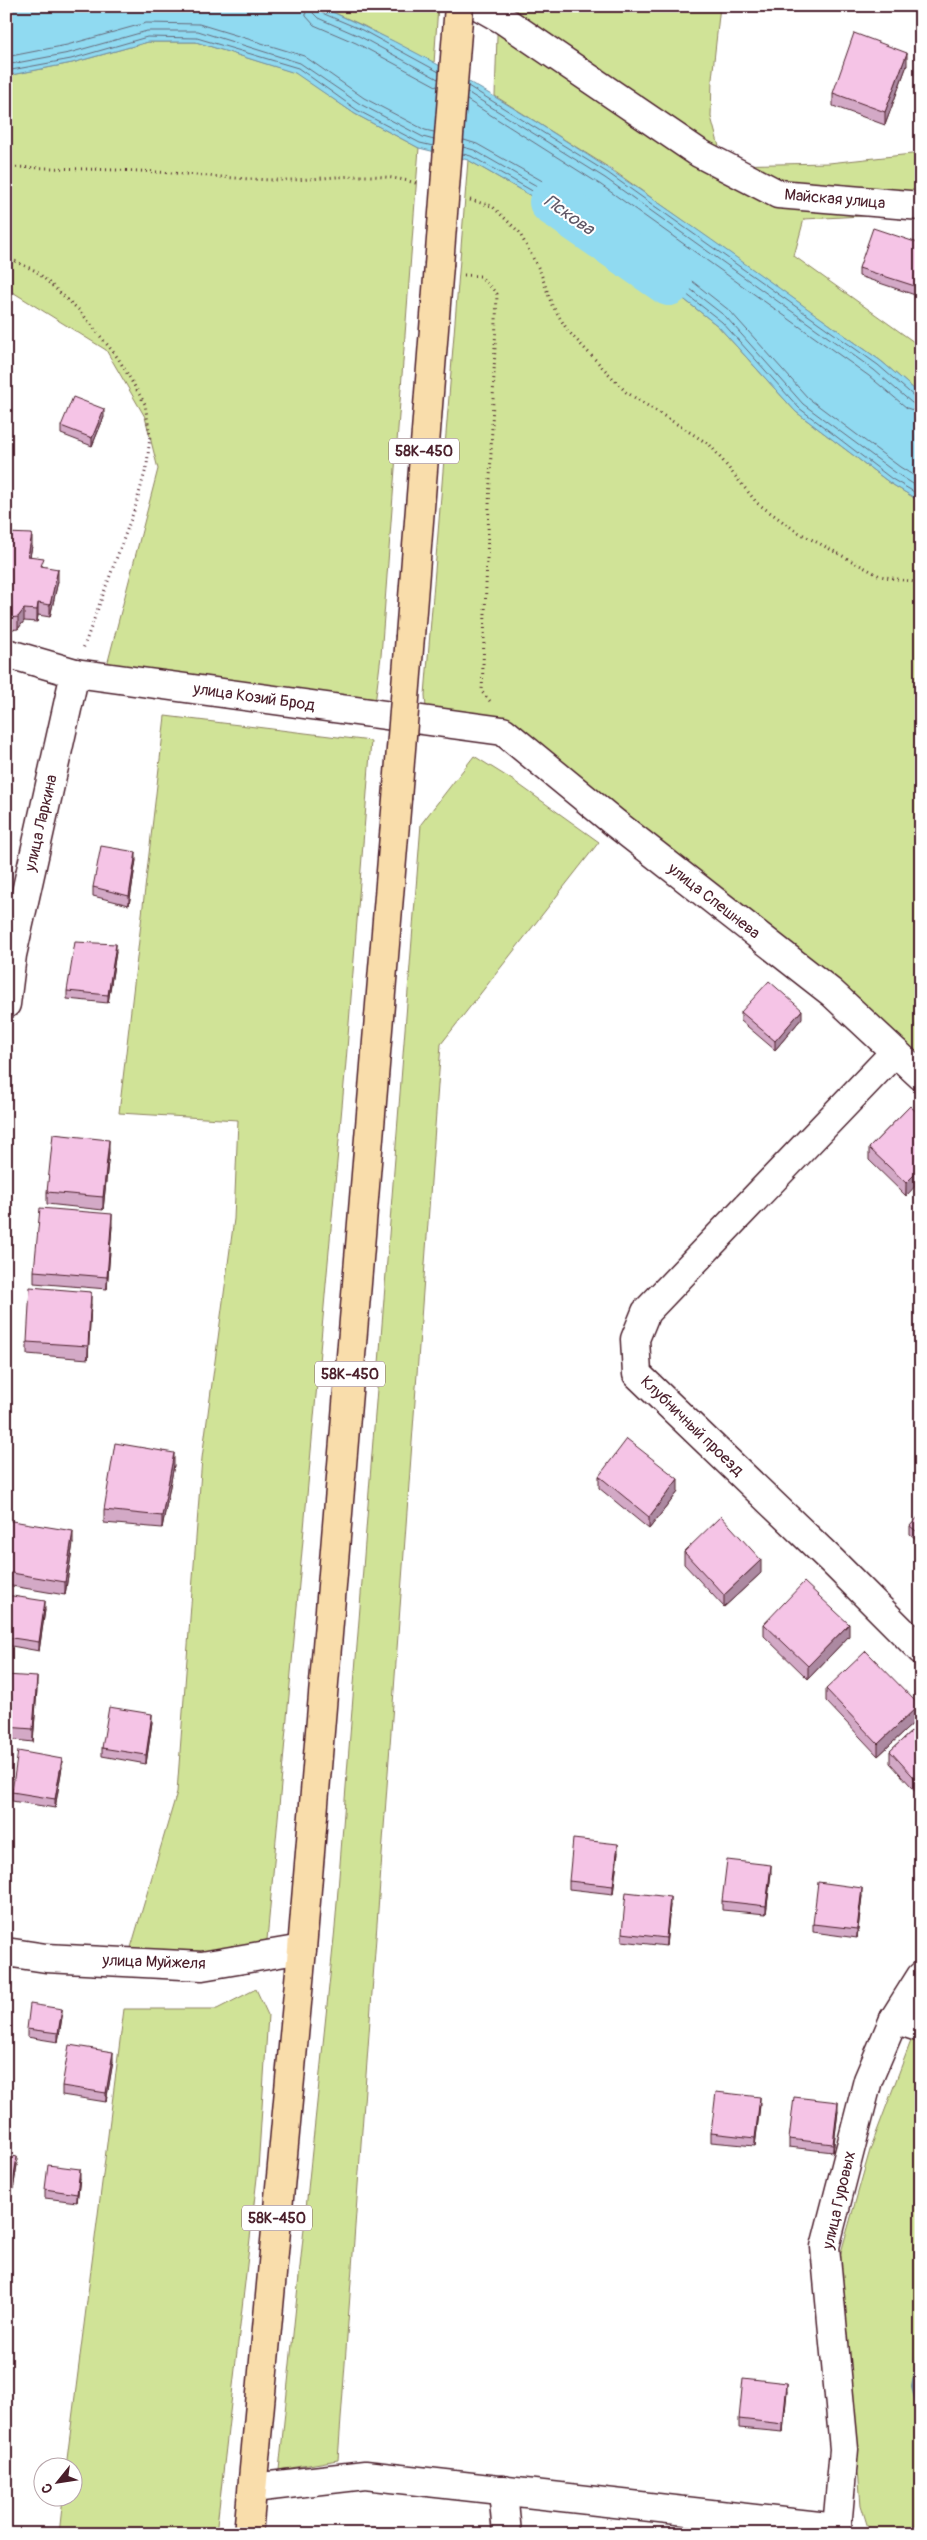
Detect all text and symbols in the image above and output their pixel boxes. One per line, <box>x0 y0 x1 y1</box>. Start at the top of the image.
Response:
street label: Майская улица <box>784 185 886 213</box>
water label: Пскова <box>539 189 600 241</box>
road number: 58К-450 <box>389 438 459 464</box>
street label: улица Козий Брод <box>191 678 316 715</box>
street label: улица Ларкина <box>20 773 62 874</box>
street label: улица Спешнева <box>663 858 764 943</box>
road number: 58К-450 <box>315 1362 385 1386</box>
street label: Клубничный проезд <box>636 1372 748 1481</box>
street label: улица Муйжеля <box>101 1950 206 1974</box>
street label: улица Гуровых <box>818 2149 860 2252</box>
road number: 58К-450 <box>242 2206 312 2230</box>
north arrow <box>32 2458 82 2508</box>
text: С <box>37 2480 57 2496</box>

